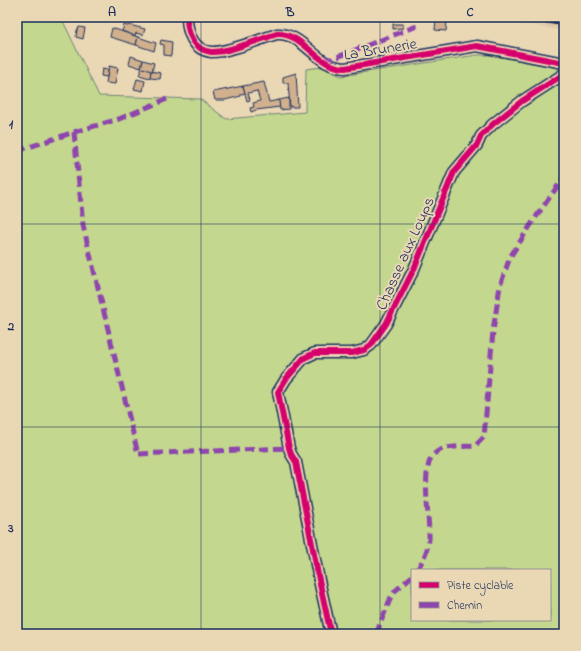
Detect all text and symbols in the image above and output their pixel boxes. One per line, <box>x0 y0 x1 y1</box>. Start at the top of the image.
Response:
text: A <box>108 3 116 22</box>
text: B <box>285 3 295 22</box>
text: C <box>466 3 474 22</box>
street label: La Brunerie <box>342 32 419 68</box>
text: 1 <box>9 115 14 134</box>
street label: Chasse aux Loups <box>370 193 442 314</box>
text: 2 <box>7 317 15 336</box>
text: 3 <box>7 519 14 538</box>
legend <box>411 569 551 621</box>
text: Piste cyclable <box>447 577 514 596</box>
text: Chemin <box>447 597 482 615</box>

